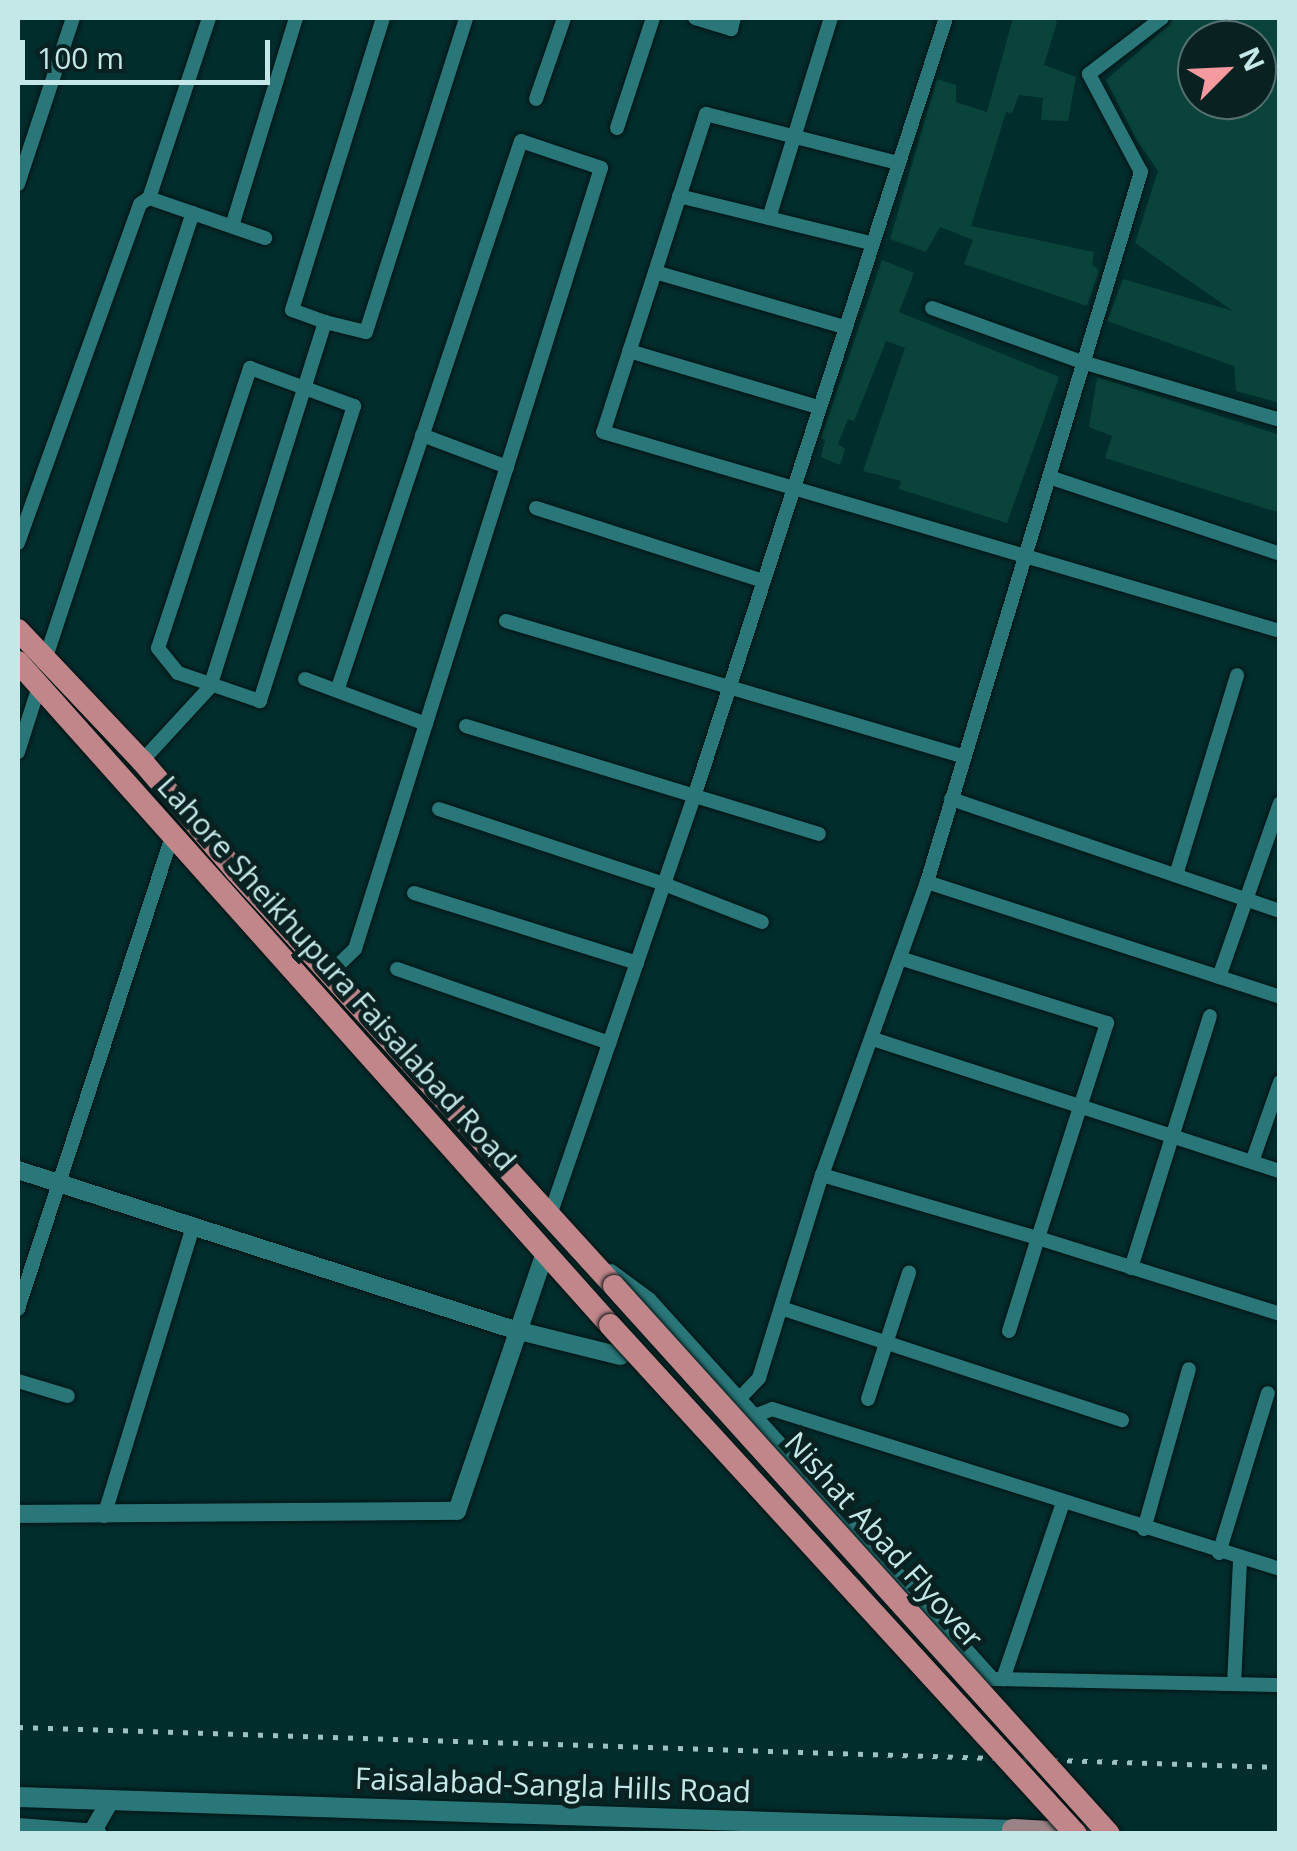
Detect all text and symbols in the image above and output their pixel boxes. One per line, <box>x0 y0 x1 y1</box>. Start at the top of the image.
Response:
scale bar <box>25 20 275 82</box>
north arrow <box>1177 20 1277 120</box>
text: 100 m <box>37 37 124 78</box>
text: N <box>1231 40 1275 77</box>
street label: Lahore Sheikhupura Faisalabad Road <box>150 768 524 1178</box>
street label: Nishat Abad Flyover <box>777 1425 991 1655</box>
street label: Faisalabad-Sangla Hills Road <box>354 1760 752 1810</box>

